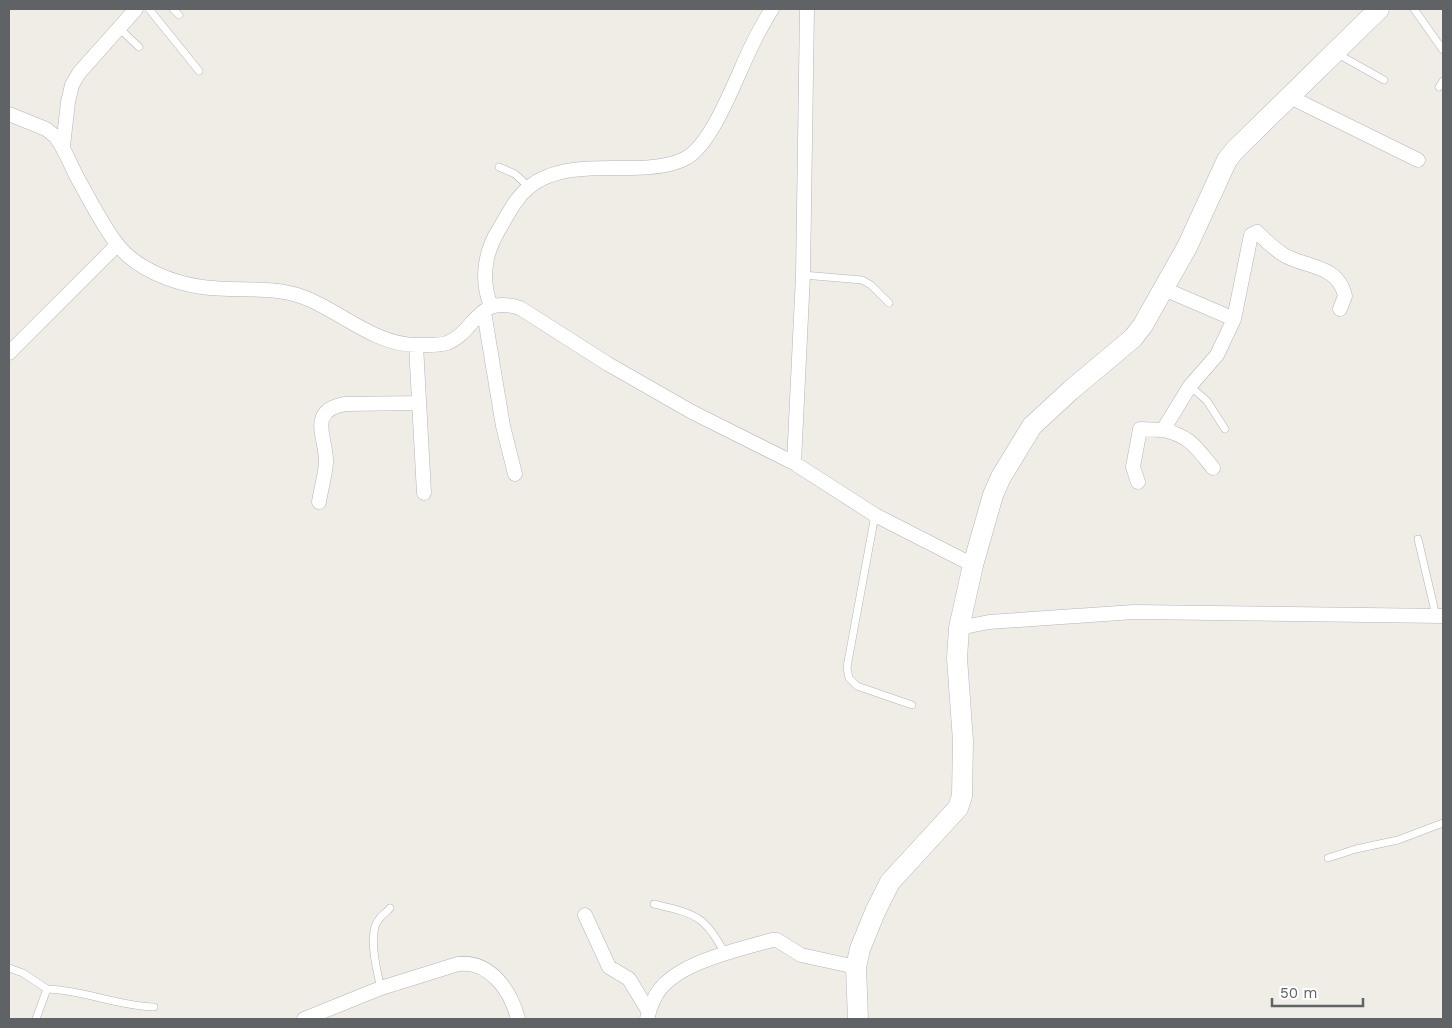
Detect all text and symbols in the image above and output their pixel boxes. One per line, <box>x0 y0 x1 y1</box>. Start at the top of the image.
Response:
scale bar <box>1272 976 1363 1008</box>
text: 50 m <box>1280 984 1317 1002</box>

